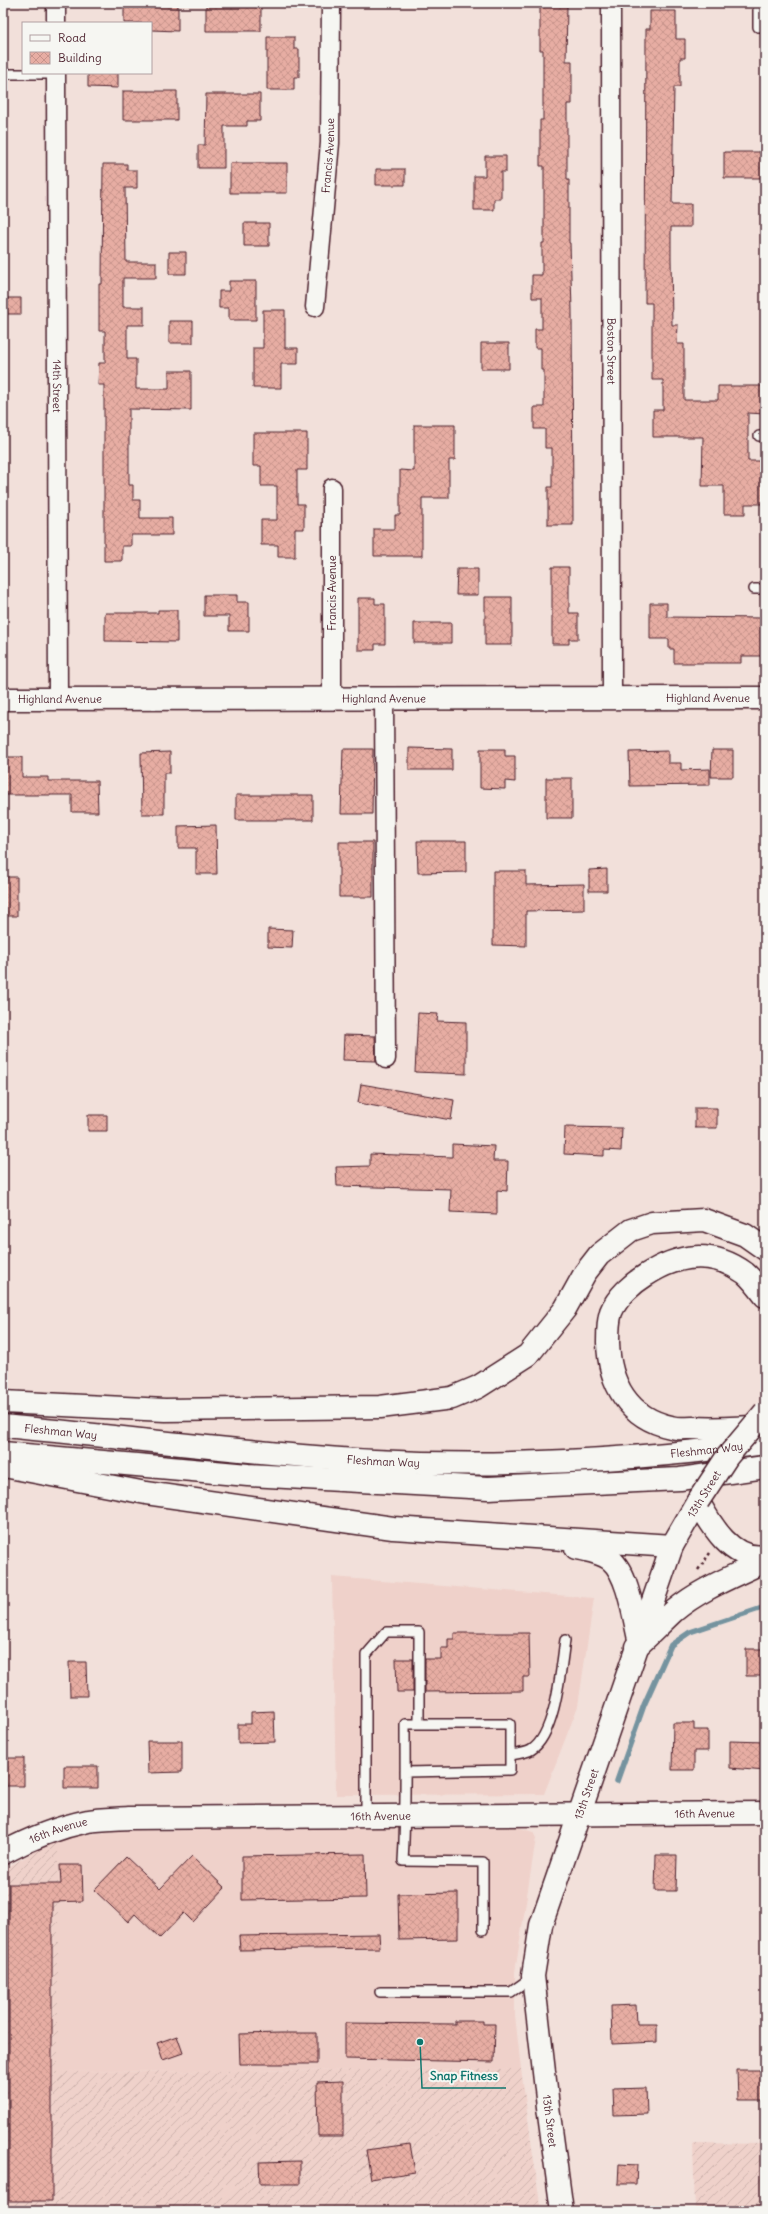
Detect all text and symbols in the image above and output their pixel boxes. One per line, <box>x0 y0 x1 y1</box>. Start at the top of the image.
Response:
legend <box>22 22 152 74</box>
text: Road <box>58 30 86 45</box>
text: Building <box>58 50 102 65</box>
street label: Francis Avenue <box>318 118 337 194</box>
street label: Boston Street <box>604 318 619 385</box>
street label: 14th Street <box>50 360 64 413</box>
street label: Francis Avenue <box>325 555 339 631</box>
street label: Highland Avenue <box>342 691 426 706</box>
street label: Highland Avenue <box>666 691 750 705</box>
street label: Highland Avenue <box>18 692 102 706</box>
street label: Fleshman Way <box>24 1421 98 1442</box>
street label: Fleshman Way <box>670 1439 744 1461</box>
street label: Fleshman Way <box>346 1452 420 1470</box>
street label: 13th Street <box>684 1468 724 1520</box>
street label: 13th Street <box>571 1767 602 1821</box>
street label: 16th Avenue <box>675 1806 735 1821</box>
street label: 16th Avenue <box>351 1809 411 1823</box>
street label: 16th Avenue <box>27 1814 89 1846</box>
callout: Snap Fitness <box>422 2064 506 2088</box>
text: Snap Fitness <box>430 2068 499 2084</box>
street label: 13th Street <box>540 2094 560 2148</box>

